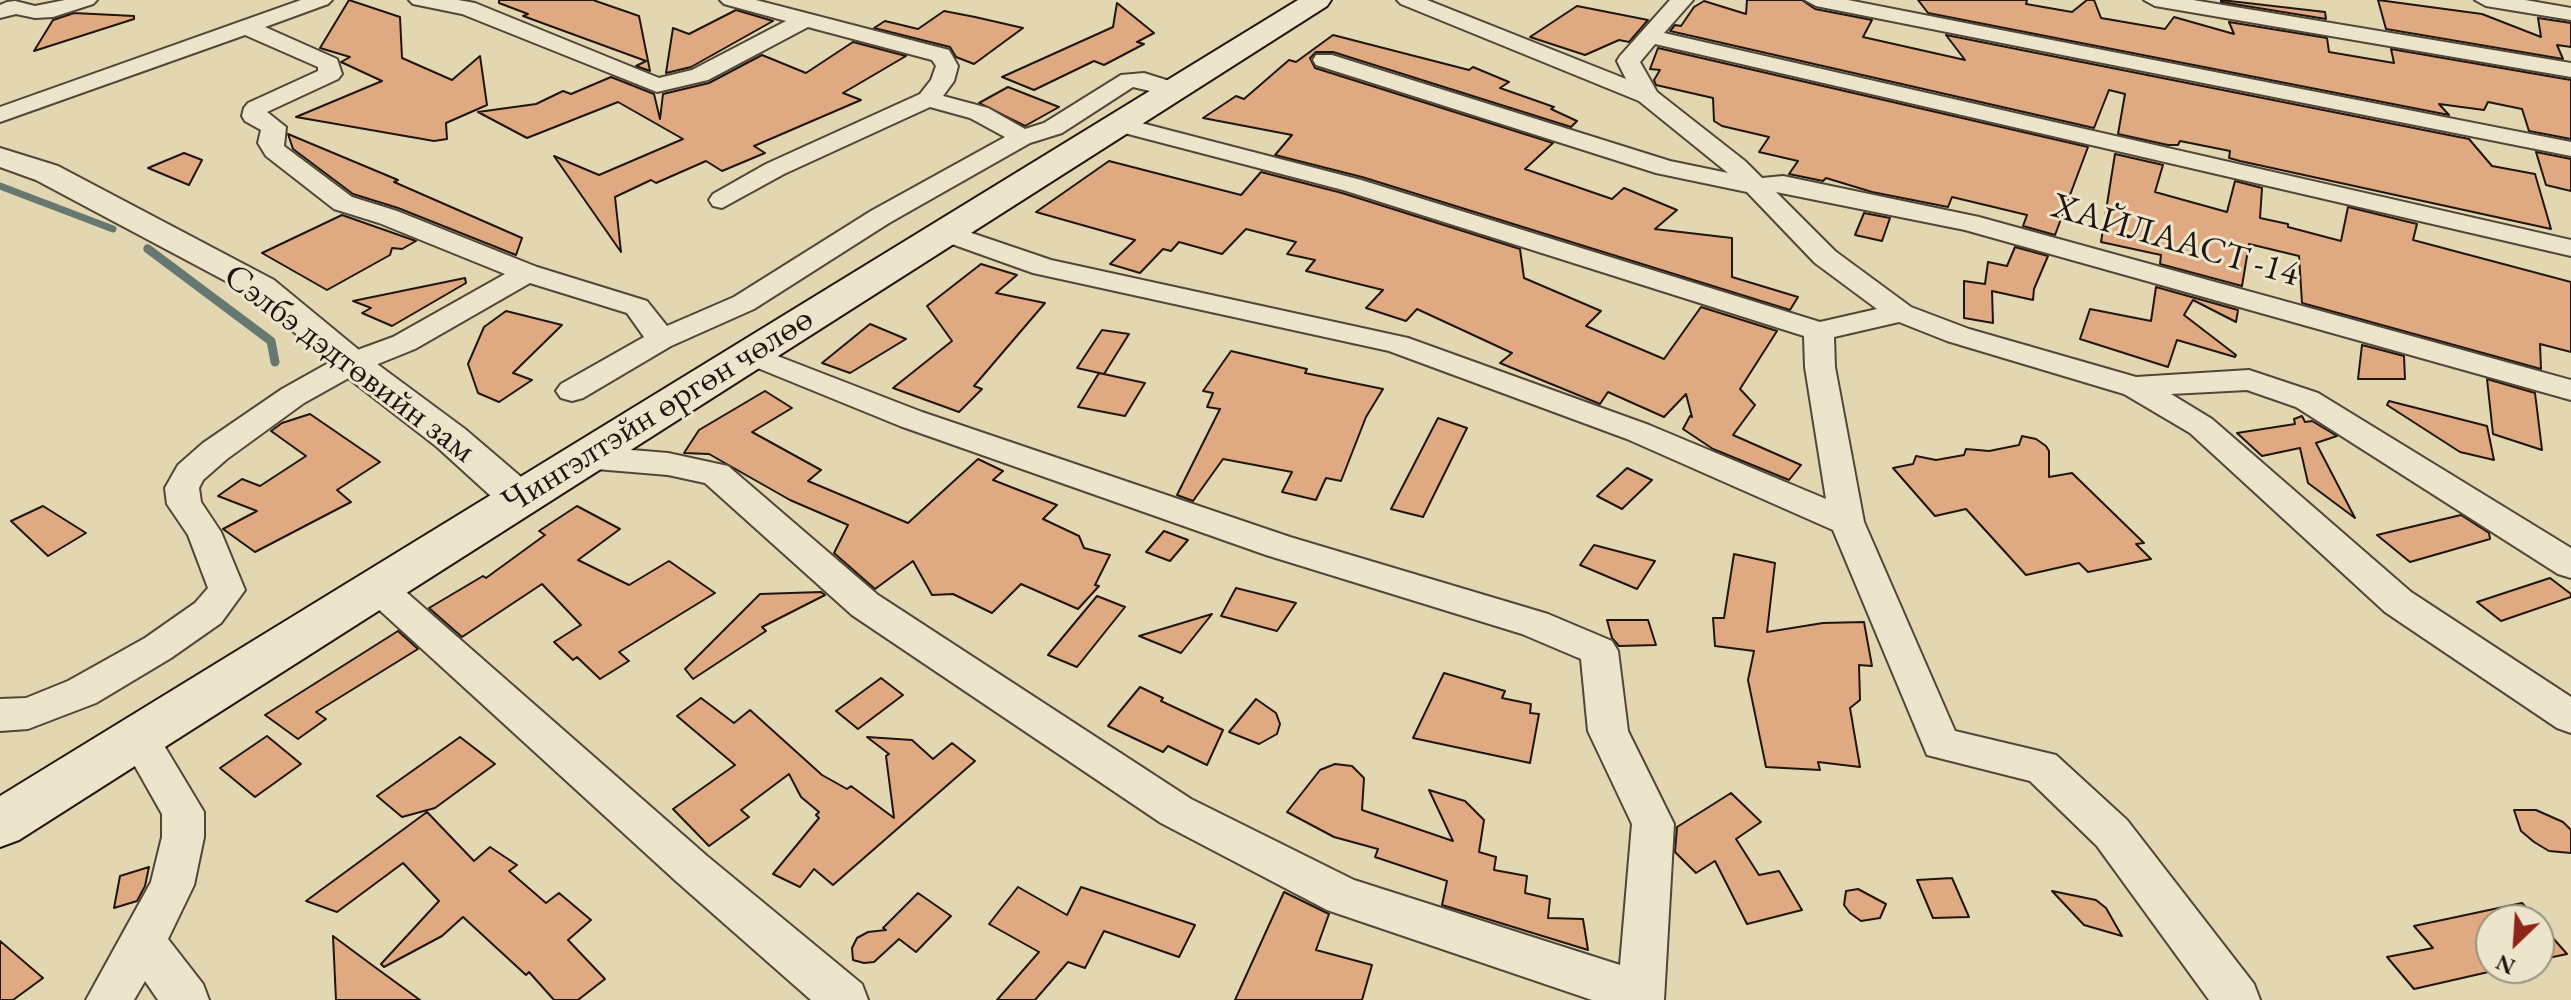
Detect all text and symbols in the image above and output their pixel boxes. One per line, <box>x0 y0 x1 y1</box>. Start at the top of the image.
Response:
street label: ХАЙЛААСТ -14 <box>2047 185 2303 297</box>
street label: Сэлбэ дэдтөвийн зам <box>215 255 483 473</box>
street label: Чингэлтэйн өргөн чөлөө <box>494 298 822 524</box>
north arrow <box>2475 904 2555 984</box>
text: N <box>2491 947 2520 981</box>

